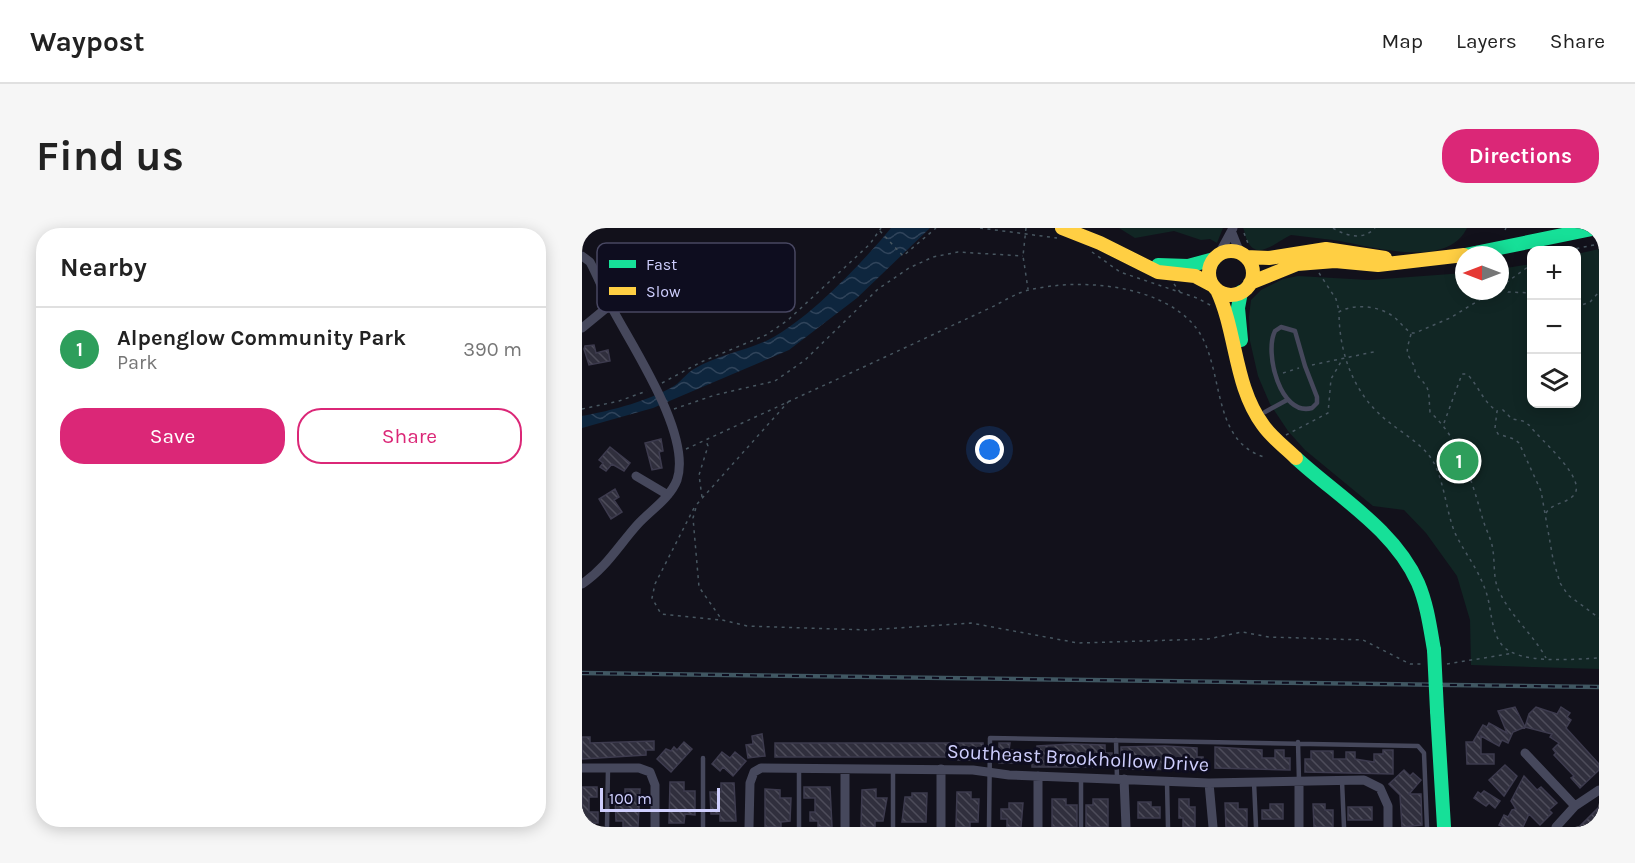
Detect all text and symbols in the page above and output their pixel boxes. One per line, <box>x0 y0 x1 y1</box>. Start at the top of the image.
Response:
text: Waypost <box>30 25 145 58</box>
text: Map <box>1381 29 1423 53</box>
text: Layers <box>1456 29 1517 53</box>
text: Share <box>1550 29 1605 53</box>
button: Directions <box>1442 129 1599 183</box>
text: Find us <box>36 131 184 181</box>
legend <box>597 243 795 312</box>
north arrow <box>1455 246 1509 300</box>
map controls <box>1527 246 1581 408</box>
button: + <box>1527 246 1581 300</box>
text: Nearby <box>60 252 147 283</box>
text: Fast <box>646 255 677 274</box>
text: Slow <box>646 282 681 301</box>
button: − <box>1527 300 1581 354</box>
text: Alpenglow Community Park <box>117 325 406 351</box>
text: 1 <box>76 338 83 361</box>
text: 390 m <box>463 338 522 361</box>
text: Park <box>117 351 158 374</box>
button: layers <box>1527 354 1581 408</box>
button: Save <box>60 408 285 464</box>
button: Share <box>297 408 522 464</box>
your location <box>975 435 1004 464</box>
pin: 1 <box>1440 438 1478 484</box>
street label: Southeast Brookhollow Drive <box>946 740 1210 776</box>
scale bar <box>600 785 720 812</box>
text: 100 m <box>609 789 652 808</box>

